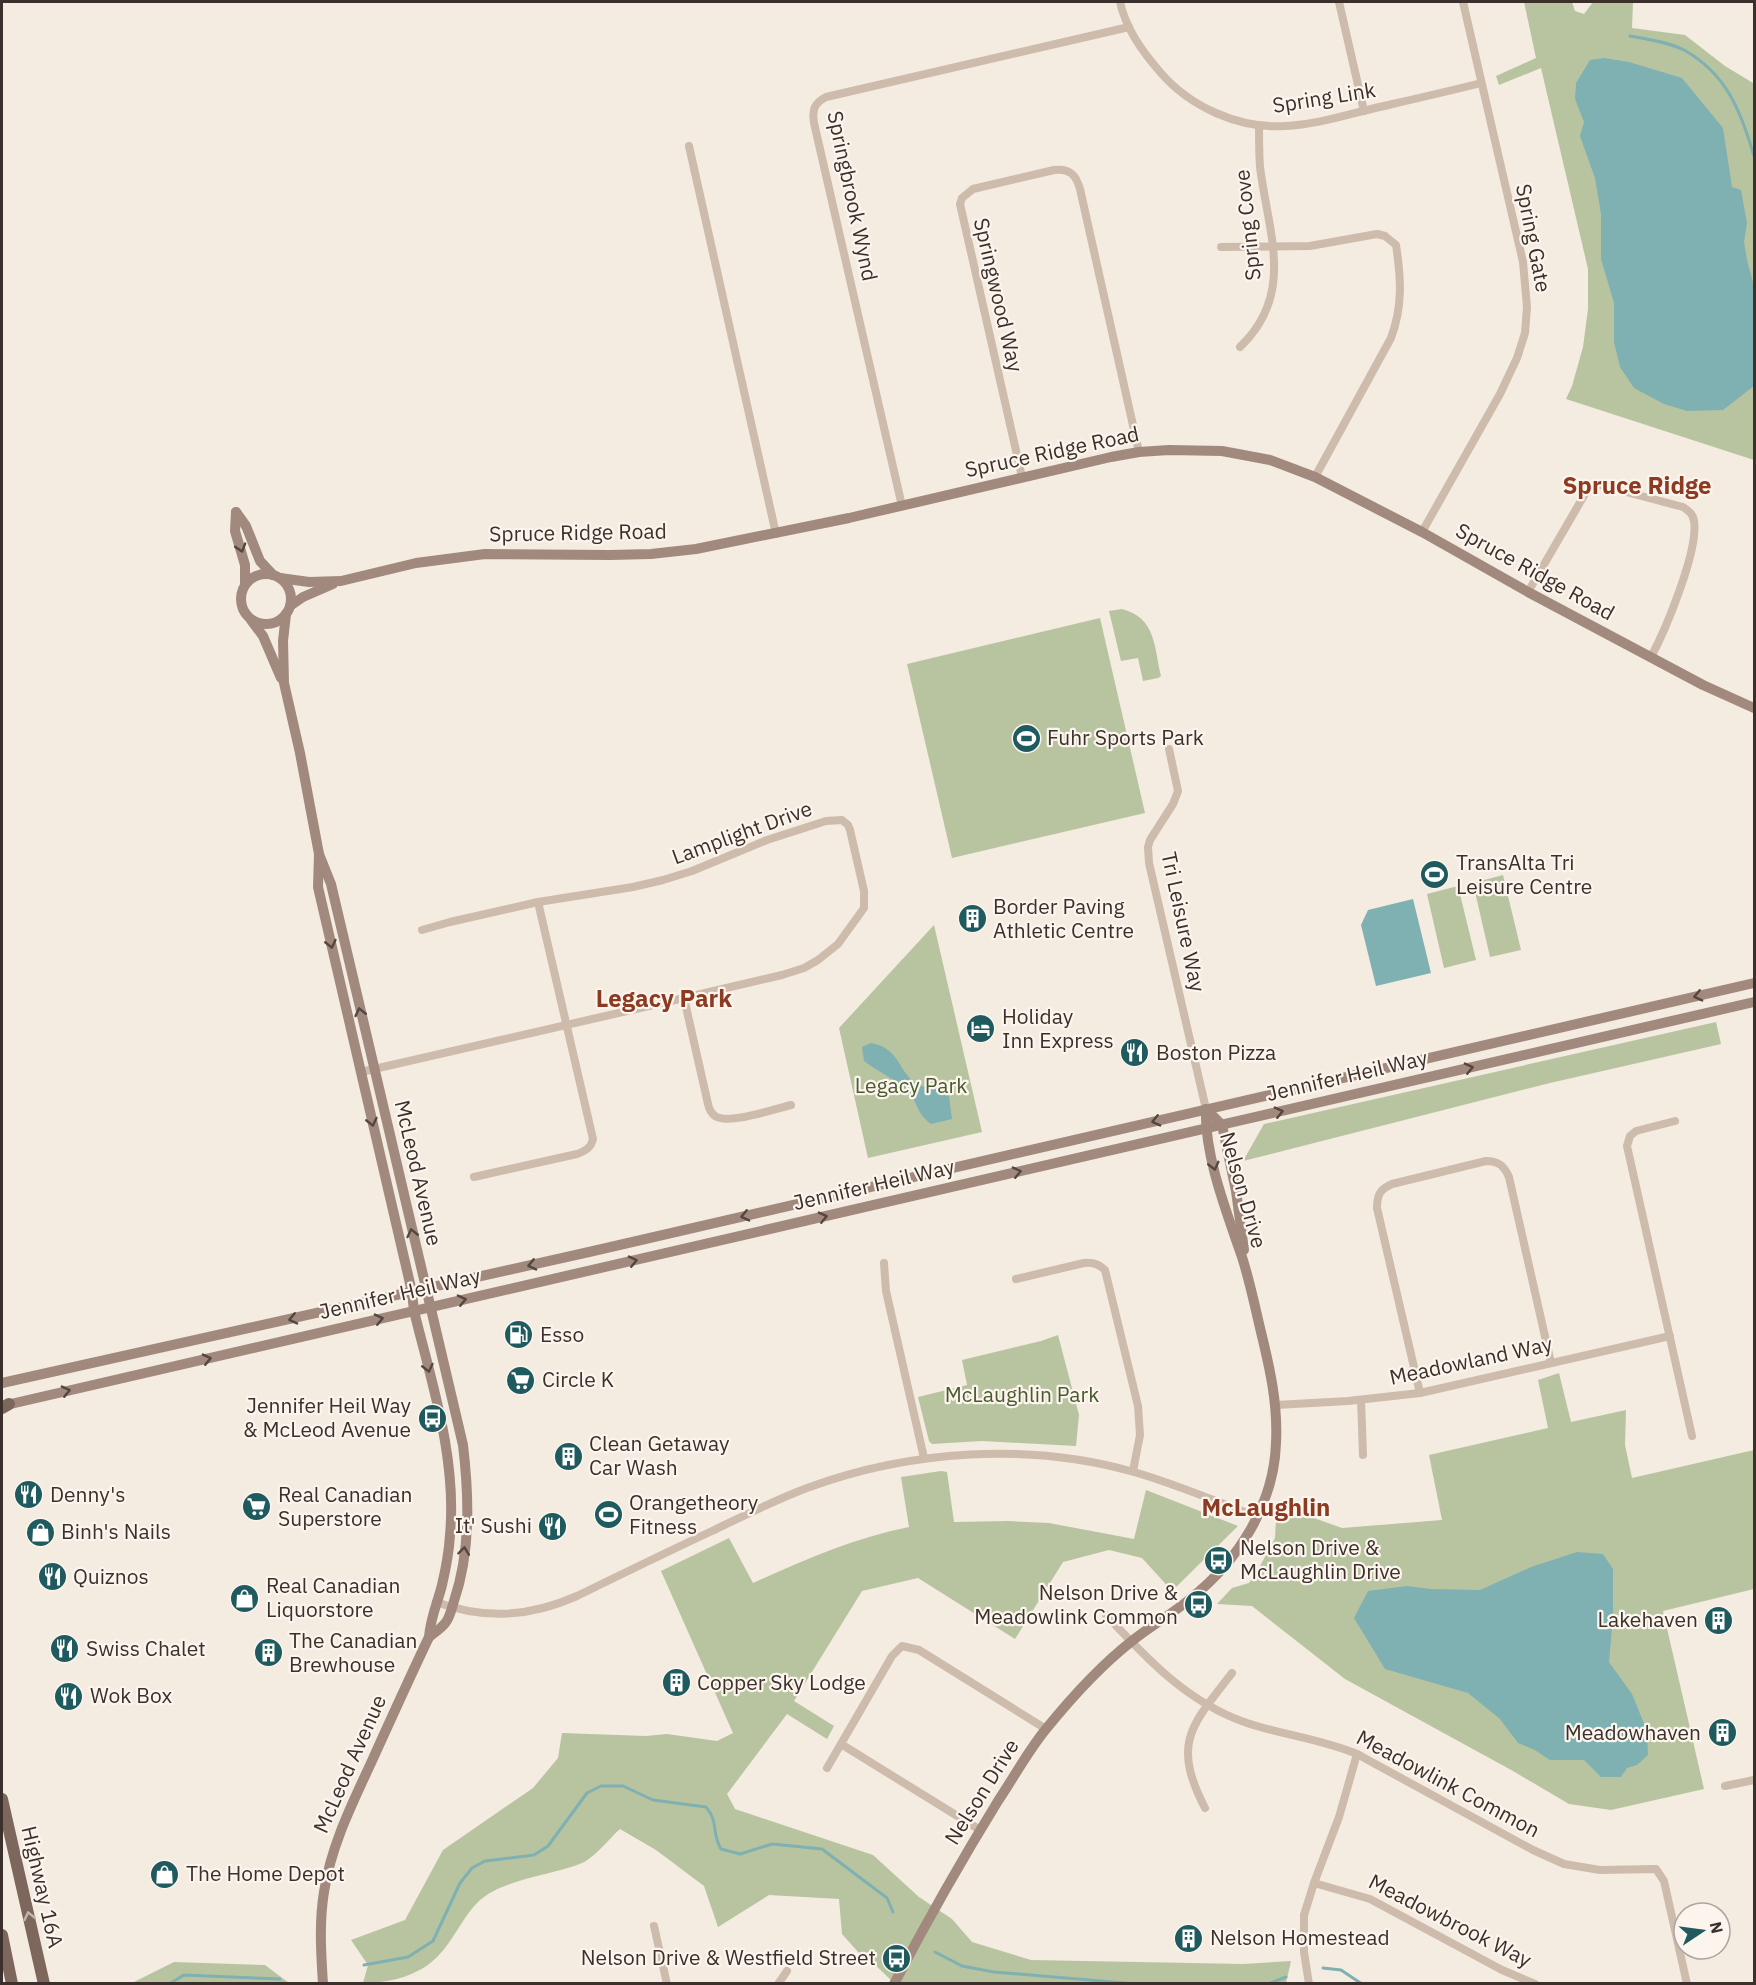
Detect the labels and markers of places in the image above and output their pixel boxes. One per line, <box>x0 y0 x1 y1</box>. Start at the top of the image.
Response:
sports icon: Fuhr Sports Park <box>1010 722 1042 754</box>
place label: Fuhr Sports Park <box>1047 723 1204 751</box>
place label: TransAlta Tri Leisure Centre <box>1456 848 1592 900</box>
sports icon: TransAlta Tri Leisure Centre <box>1419 859 1451 891</box>
place label: Border Paving Athletic Centre <box>993 892 1134 944</box>
building icon: Border Paving Athletic Centre <box>956 903 988 935</box>
place label: Holiday Inn Express <box>1002 1002 1114 1054</box>
hotel icon: Holiday Inn Express <box>965 1013 997 1045</box>
restaurant icon: Boston Pizza <box>1119 1037 1151 1069</box>
place label: Boston Pizza <box>1156 1038 1276 1066</box>
fuel station icon: Esso <box>503 1319 535 1351</box>
place label: Esso <box>540 1320 584 1348</box>
supermarket icon: Circle K <box>505 1364 537 1396</box>
place label: Circle K <box>542 1365 614 1393</box>
place label: Jennifer Heil Way & McLeod Avenue <box>243 1391 412 1443</box>
bus stop icon: Jennifer Heil Way & McLeod Avenue <box>416 1402 448 1434</box>
place label: Clean Getaway Car Wash <box>589 1429 730 1481</box>
building icon: Clean Getaway Car Wash <box>552 1440 584 1472</box>
restaurant icon: Denny's <box>13 1479 45 1511</box>
place label: Denny's <box>50 1480 126 1508</box>
place label: Real Canadian Superstore <box>278 1480 413 1532</box>
place label: Orangetheory Fitness <box>629 1488 759 1540</box>
supermarket icon: Real Canadian Superstore <box>241 1491 273 1523</box>
sports icon: Orangetheory Fitness <box>592 1499 624 1531</box>
restaurant icon: It' Sushi <box>537 1510 569 1542</box>
place label: It' Sushi <box>455 1511 532 1539</box>
shop icon: Binh's Nails <box>24 1516 56 1548</box>
place label: Binh's Nails <box>61 1517 171 1545</box>
place label: Nelson Drive & McLaughlin Drive <box>1240 1533 1401 1585</box>
bus stop icon: Nelson Drive & McLaughlin Drive <box>1203 1544 1235 1576</box>
restaurant icon: Quiznos <box>36 1561 68 1593</box>
place label: Quiznos <box>73 1562 149 1590</box>
place label: Real Canadian Liquorstore <box>266 1571 401 1623</box>
place label: Nelson Drive & Meadowlink Common <box>974 1578 1178 1630</box>
shop icon: Real Canadian Liquorstore <box>229 1582 261 1614</box>
bus stop icon: Nelson Drive & Meadowlink Common <box>1183 1589 1215 1621</box>
building icon: Lakehaven <box>1703 1604 1735 1636</box>
place label: Lakehaven <box>1597 1605 1698 1633</box>
place label: The Canadian Brewhouse <box>289 1626 417 1678</box>
restaurant icon: Swiss Chalet <box>49 1633 81 1665</box>
place label: Swiss Chalet <box>86 1634 206 1662</box>
building icon: The Canadian Brewhouse <box>252 1637 284 1669</box>
building icon: Copper Sky Lodge <box>660 1667 692 1699</box>
place label: Copper Sky Lodge <box>697 1668 866 1696</box>
restaurant icon: Wok Box <box>53 1680 85 1712</box>
place label: Wok Box <box>90 1681 172 1709</box>
building icon: Meadowhaven <box>1706 1717 1738 1749</box>
place label: Meadowhaven <box>1565 1718 1701 1746</box>
shop icon: The Home Depot <box>149 1858 181 1890</box>
place label: The Home Depot <box>186 1859 345 1887</box>
building icon: Nelson Homestead <box>1173 1922 1205 1954</box>
place label: Nelson Homestead <box>1210 1923 1390 1951</box>
bus stop icon: Nelson Drive & Westfield Street <box>881 1942 913 1974</box>
place label: Nelson Drive & Westfield Street <box>581 1943 876 1971</box>

